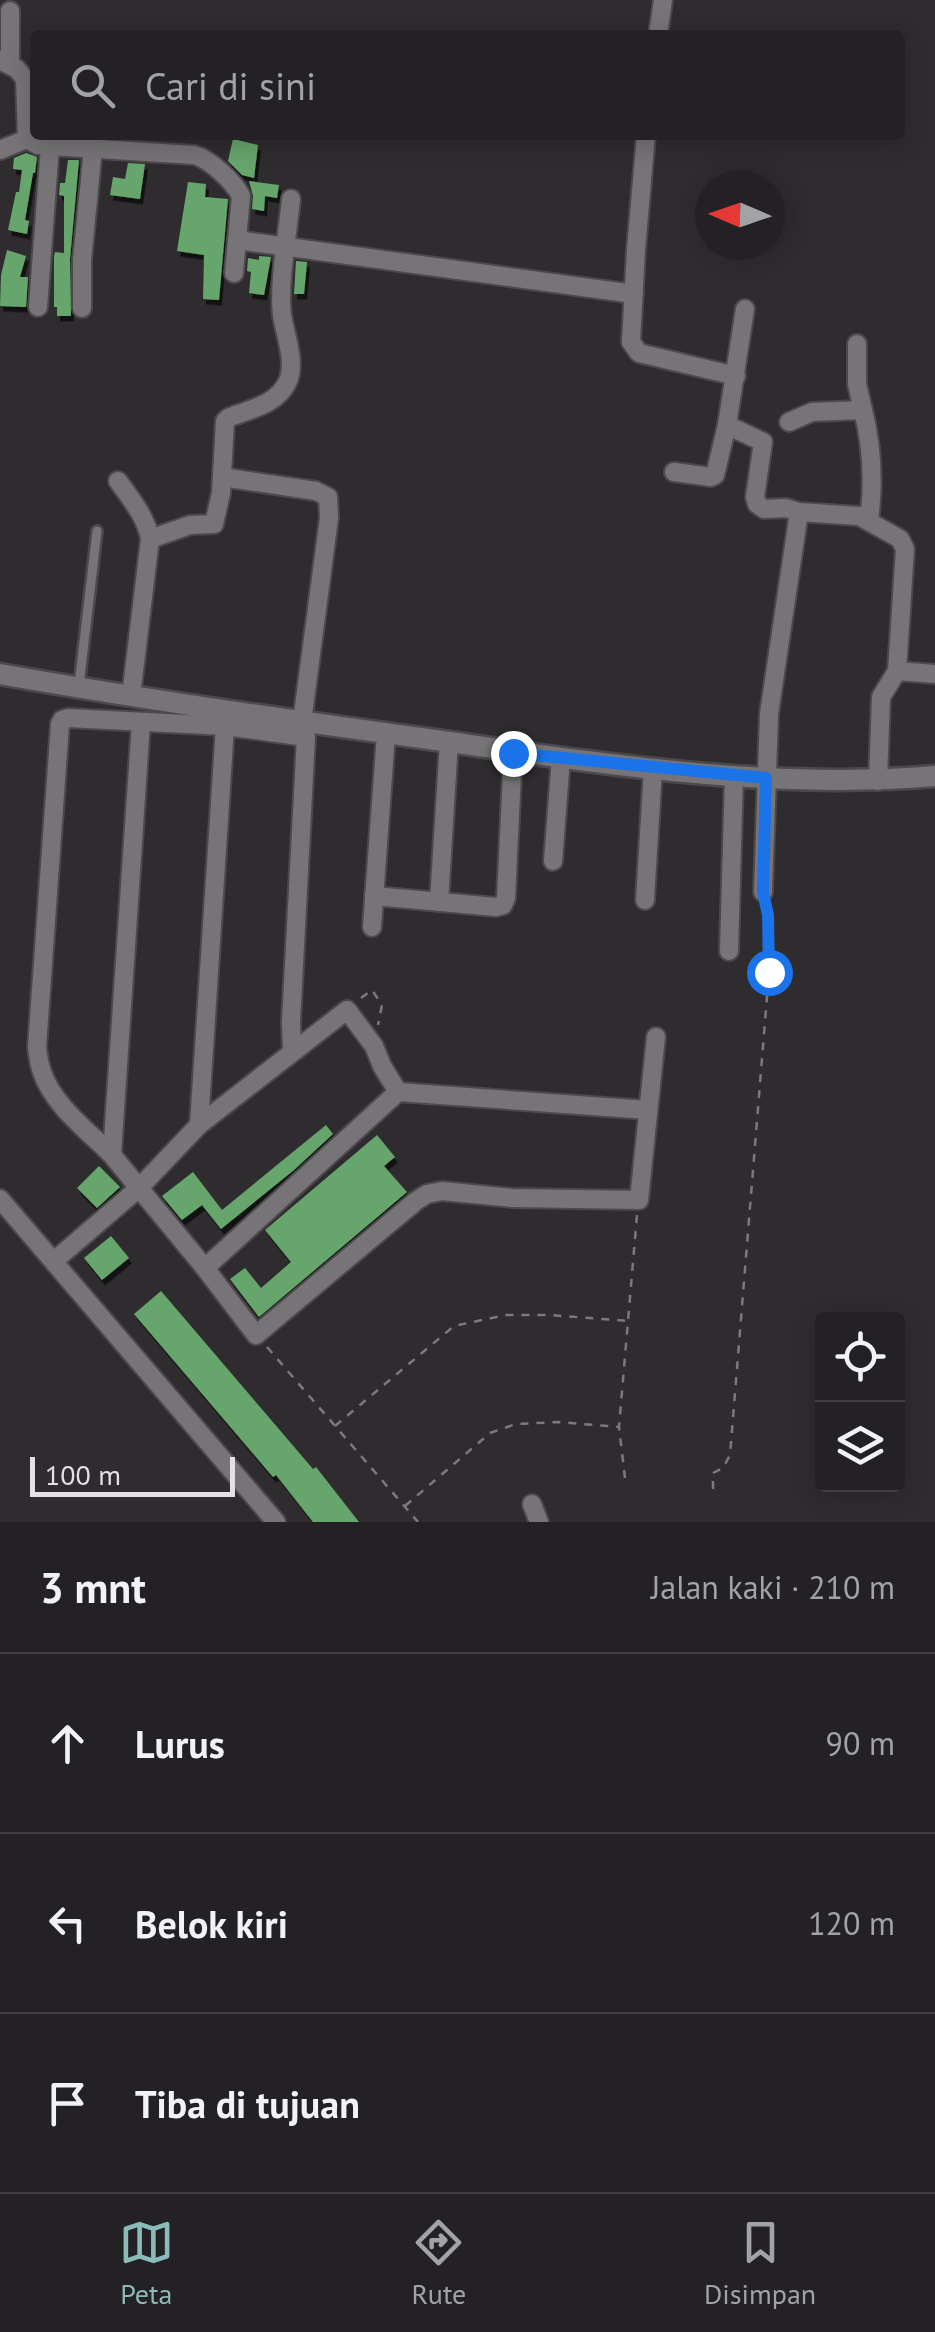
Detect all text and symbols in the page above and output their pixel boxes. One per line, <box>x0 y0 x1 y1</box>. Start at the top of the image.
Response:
search box <box>30 30 905 140</box>
icon: search <box>65 58 120 113</box>
text: Cari di sini <box>145 61 316 110</box>
north arrow <box>695 170 785 260</box>
route end <box>491 731 537 777</box>
route start <box>747 950 793 996</box>
map controls <box>815 1312 905 1492</box>
button: locate <box>815 1312 905 1402</box>
button: layers <box>815 1402 905 1492</box>
scale bar <box>30 1452 235 1496</box>
text: 100 m <box>45 1456 121 1493</box>
text: 3 mnt <box>40 1560 146 1615</box>
text: Jalan kaki · 210 m <box>651 1566 895 1608</box>
icon: ahead <box>40 1716 95 1771</box>
text: Lurus <box>135 1719 225 1768</box>
text: 90 m <box>826 1722 895 1764</box>
icon: left <box>40 1896 95 1951</box>
text: Belok kiri <box>135 1899 288 1948</box>
text: 120 m <box>808 1902 895 1944</box>
icon: arrive <box>40 2076 95 2131</box>
text: Tiba di tujuan <box>135 2079 360 2128</box>
tab: Peta <box>119 2215 174 2312</box>
tab: Rute <box>411 2215 466 2312</box>
tab: Disimpan <box>704 2215 816 2312</box>

